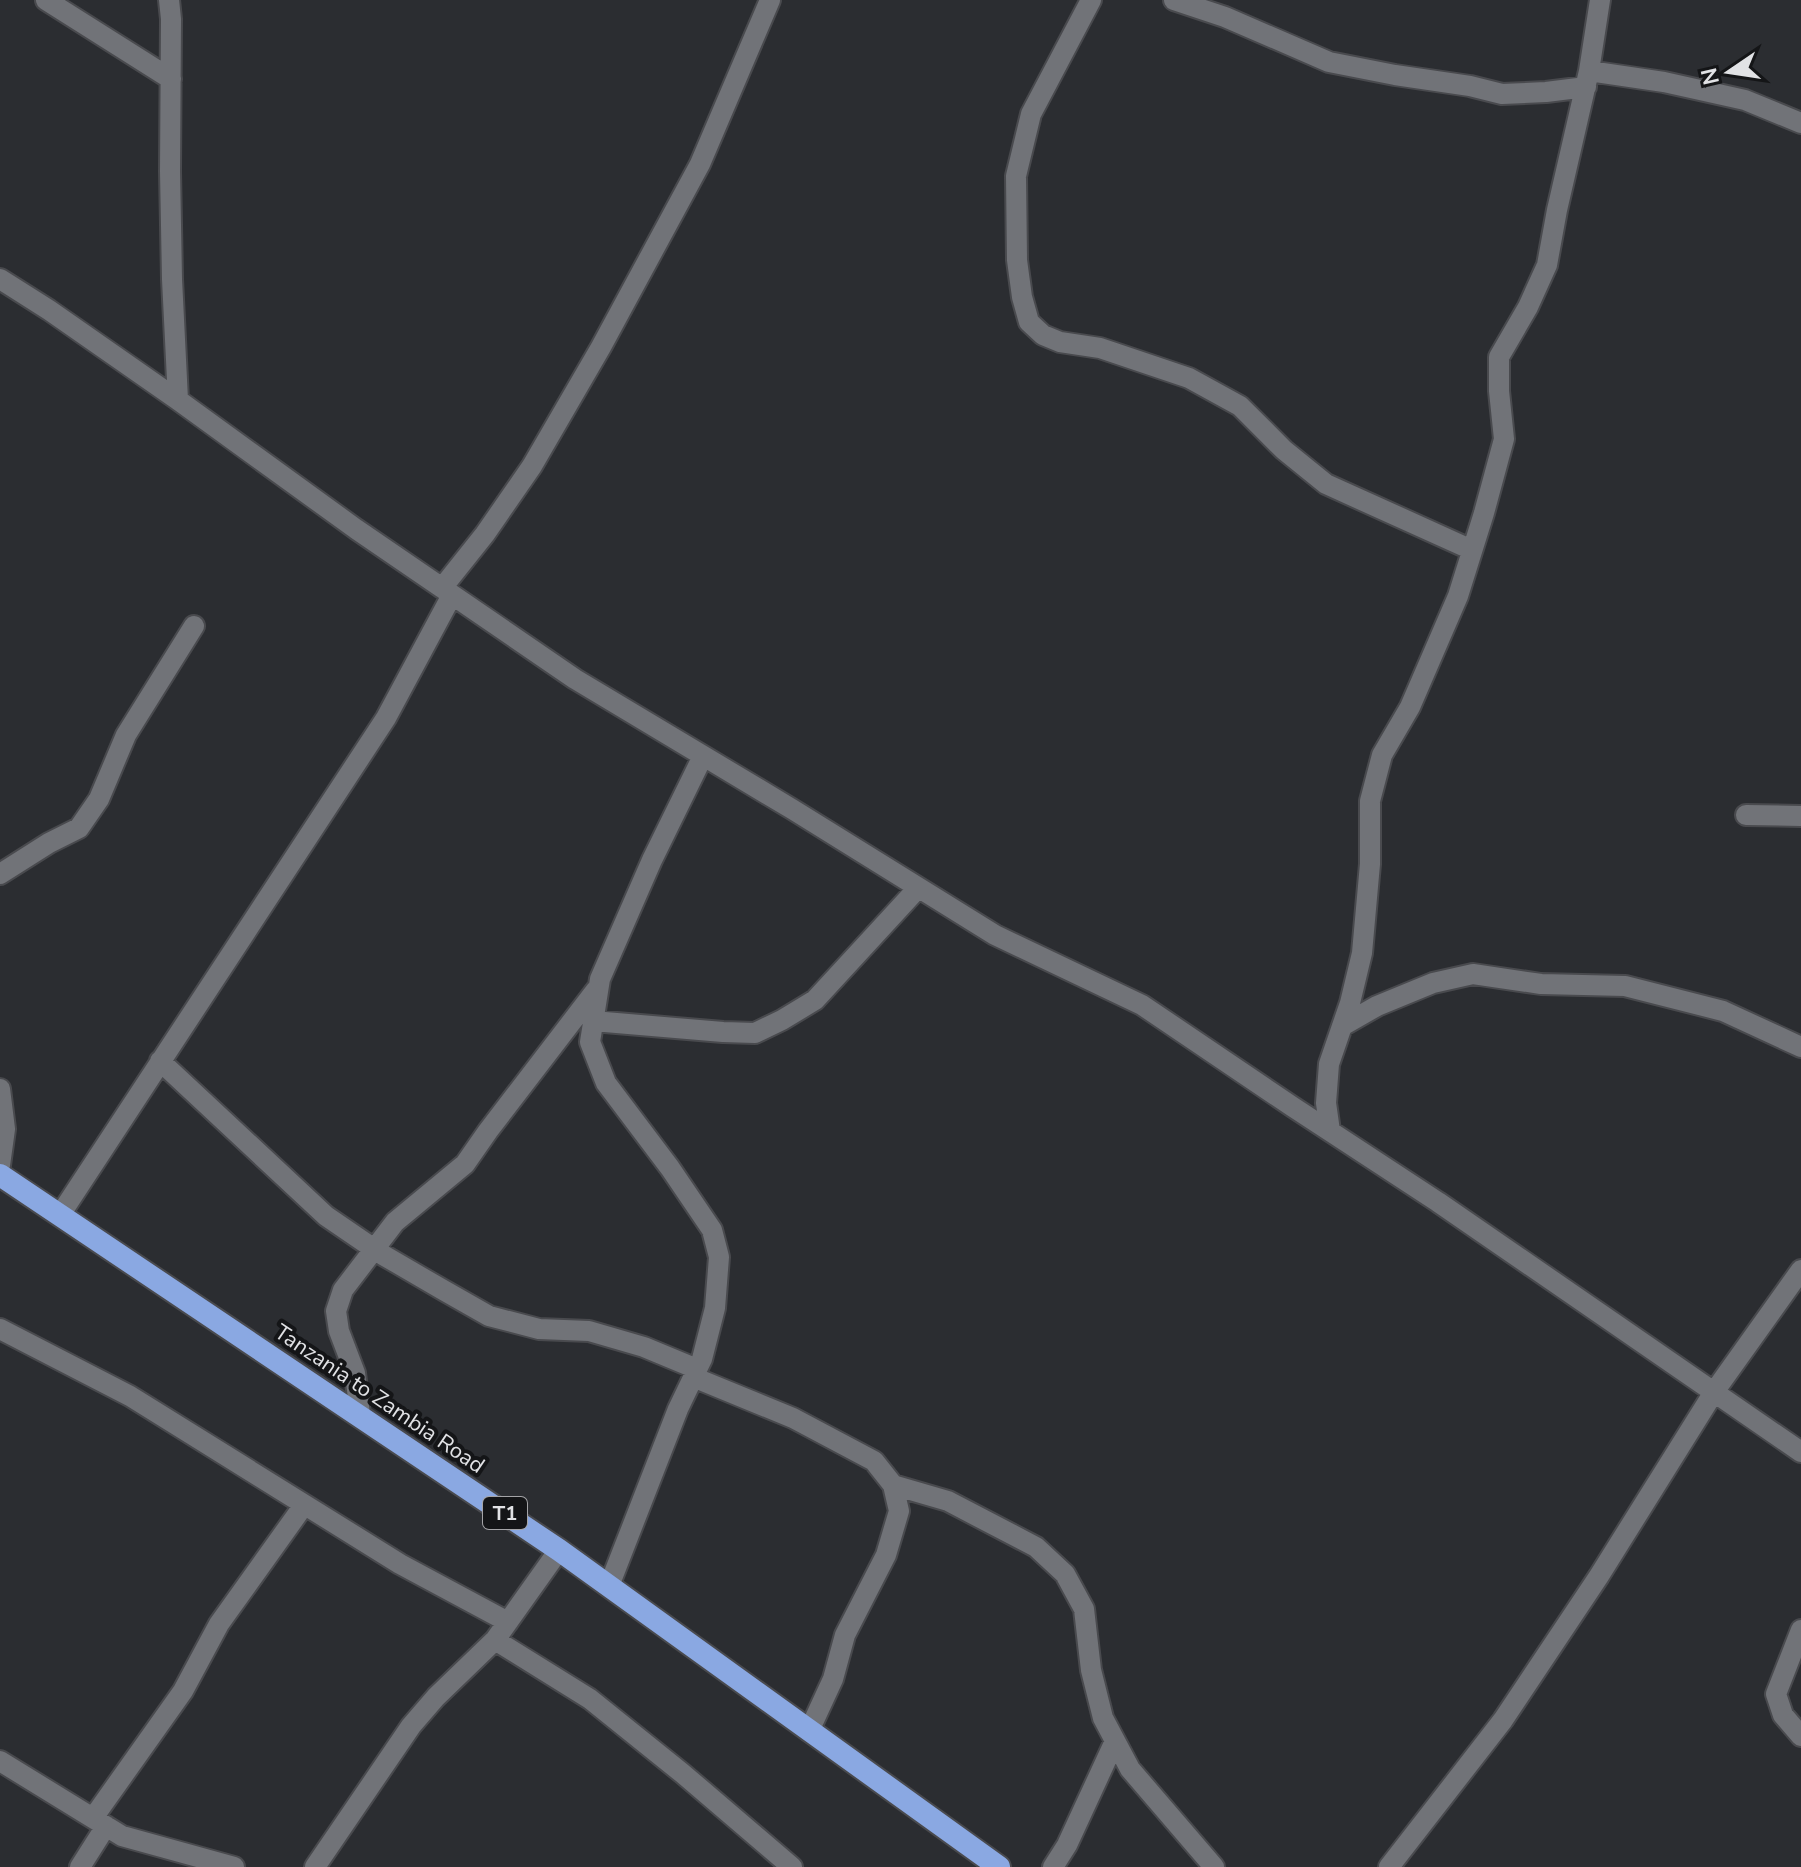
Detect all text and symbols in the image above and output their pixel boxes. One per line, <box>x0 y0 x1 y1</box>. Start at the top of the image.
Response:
north arrow <box>1689 32 1769 112</box>
text: N <box>1694 65 1727 88</box>
street label: Tanzania to Zambia Road <box>268 1317 490 1480</box>
road number: T1 <box>483 1497 527 1529</box>

